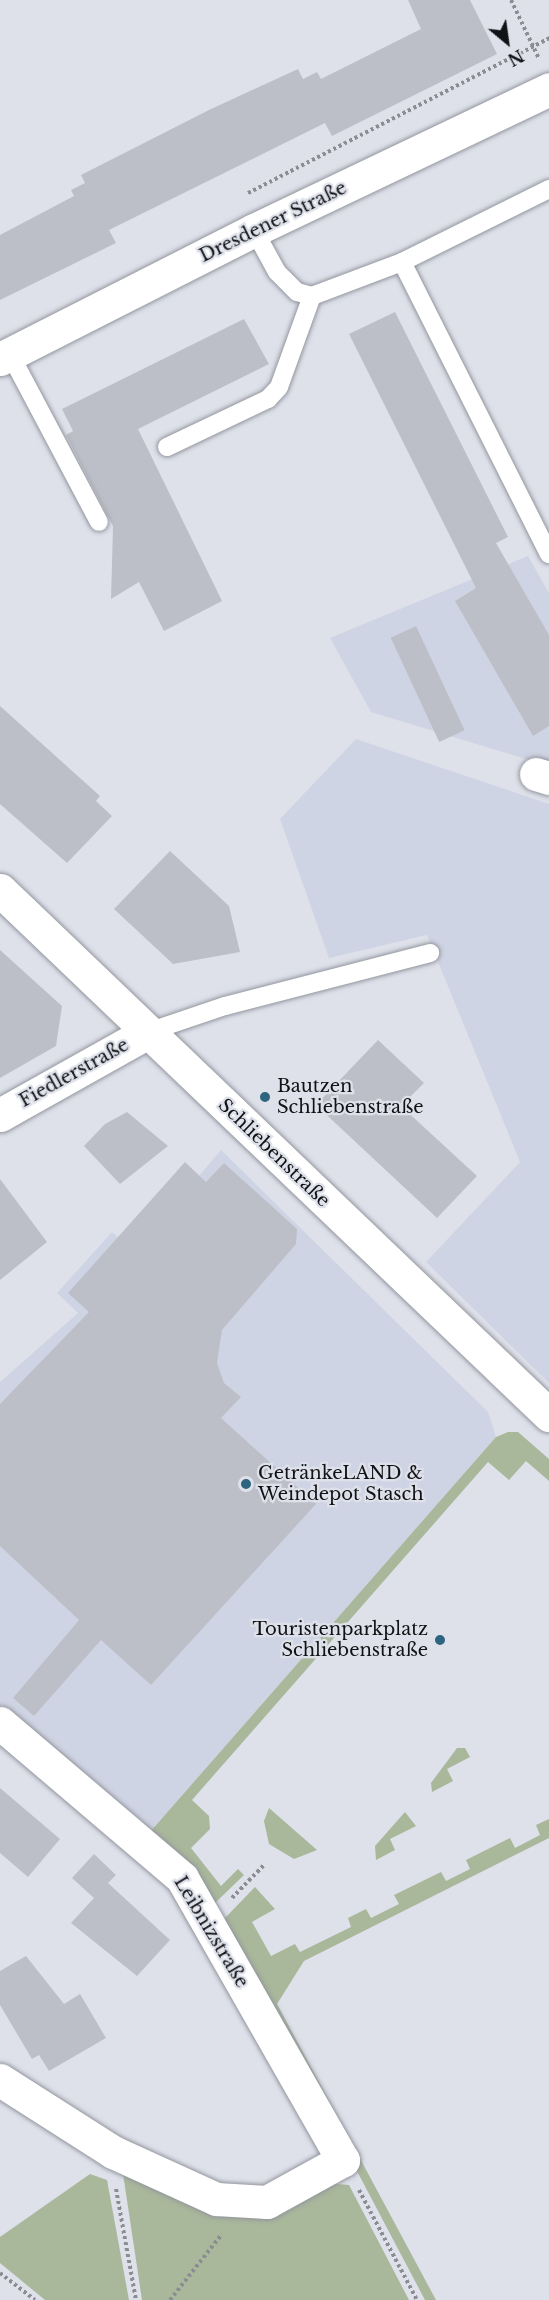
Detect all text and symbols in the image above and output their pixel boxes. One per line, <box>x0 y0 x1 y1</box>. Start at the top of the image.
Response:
north arrow <box>477 12 537 72</box>
text: N <box>504 45 527 70</box>
street label: Dresdener Straße <box>196 177 350 267</box>
street label: Fiedlerstraße <box>16 1034 132 1112</box>
place label: Bautzen Schliebenstraße <box>277 1076 424 1118</box>
marker: Bautzen Schliebenstraße <box>258 1090 272 1104</box>
street label: Schliebenstraße <box>214 1094 334 1212</box>
place label: GetränkeLAND & Weindepot Stasch <box>258 1463 424 1506</box>
marker: GetränkeLAND & Weindepot Stasch <box>239 1477 253 1491</box>
place label: Touristenparkplatz Schliebenstraße <box>253 1619 428 1662</box>
marker: Touristenparkplatz Schliebenstraße <box>433 1633 447 1647</box>
street label: Leibnizstraße <box>169 1872 253 1992</box>

